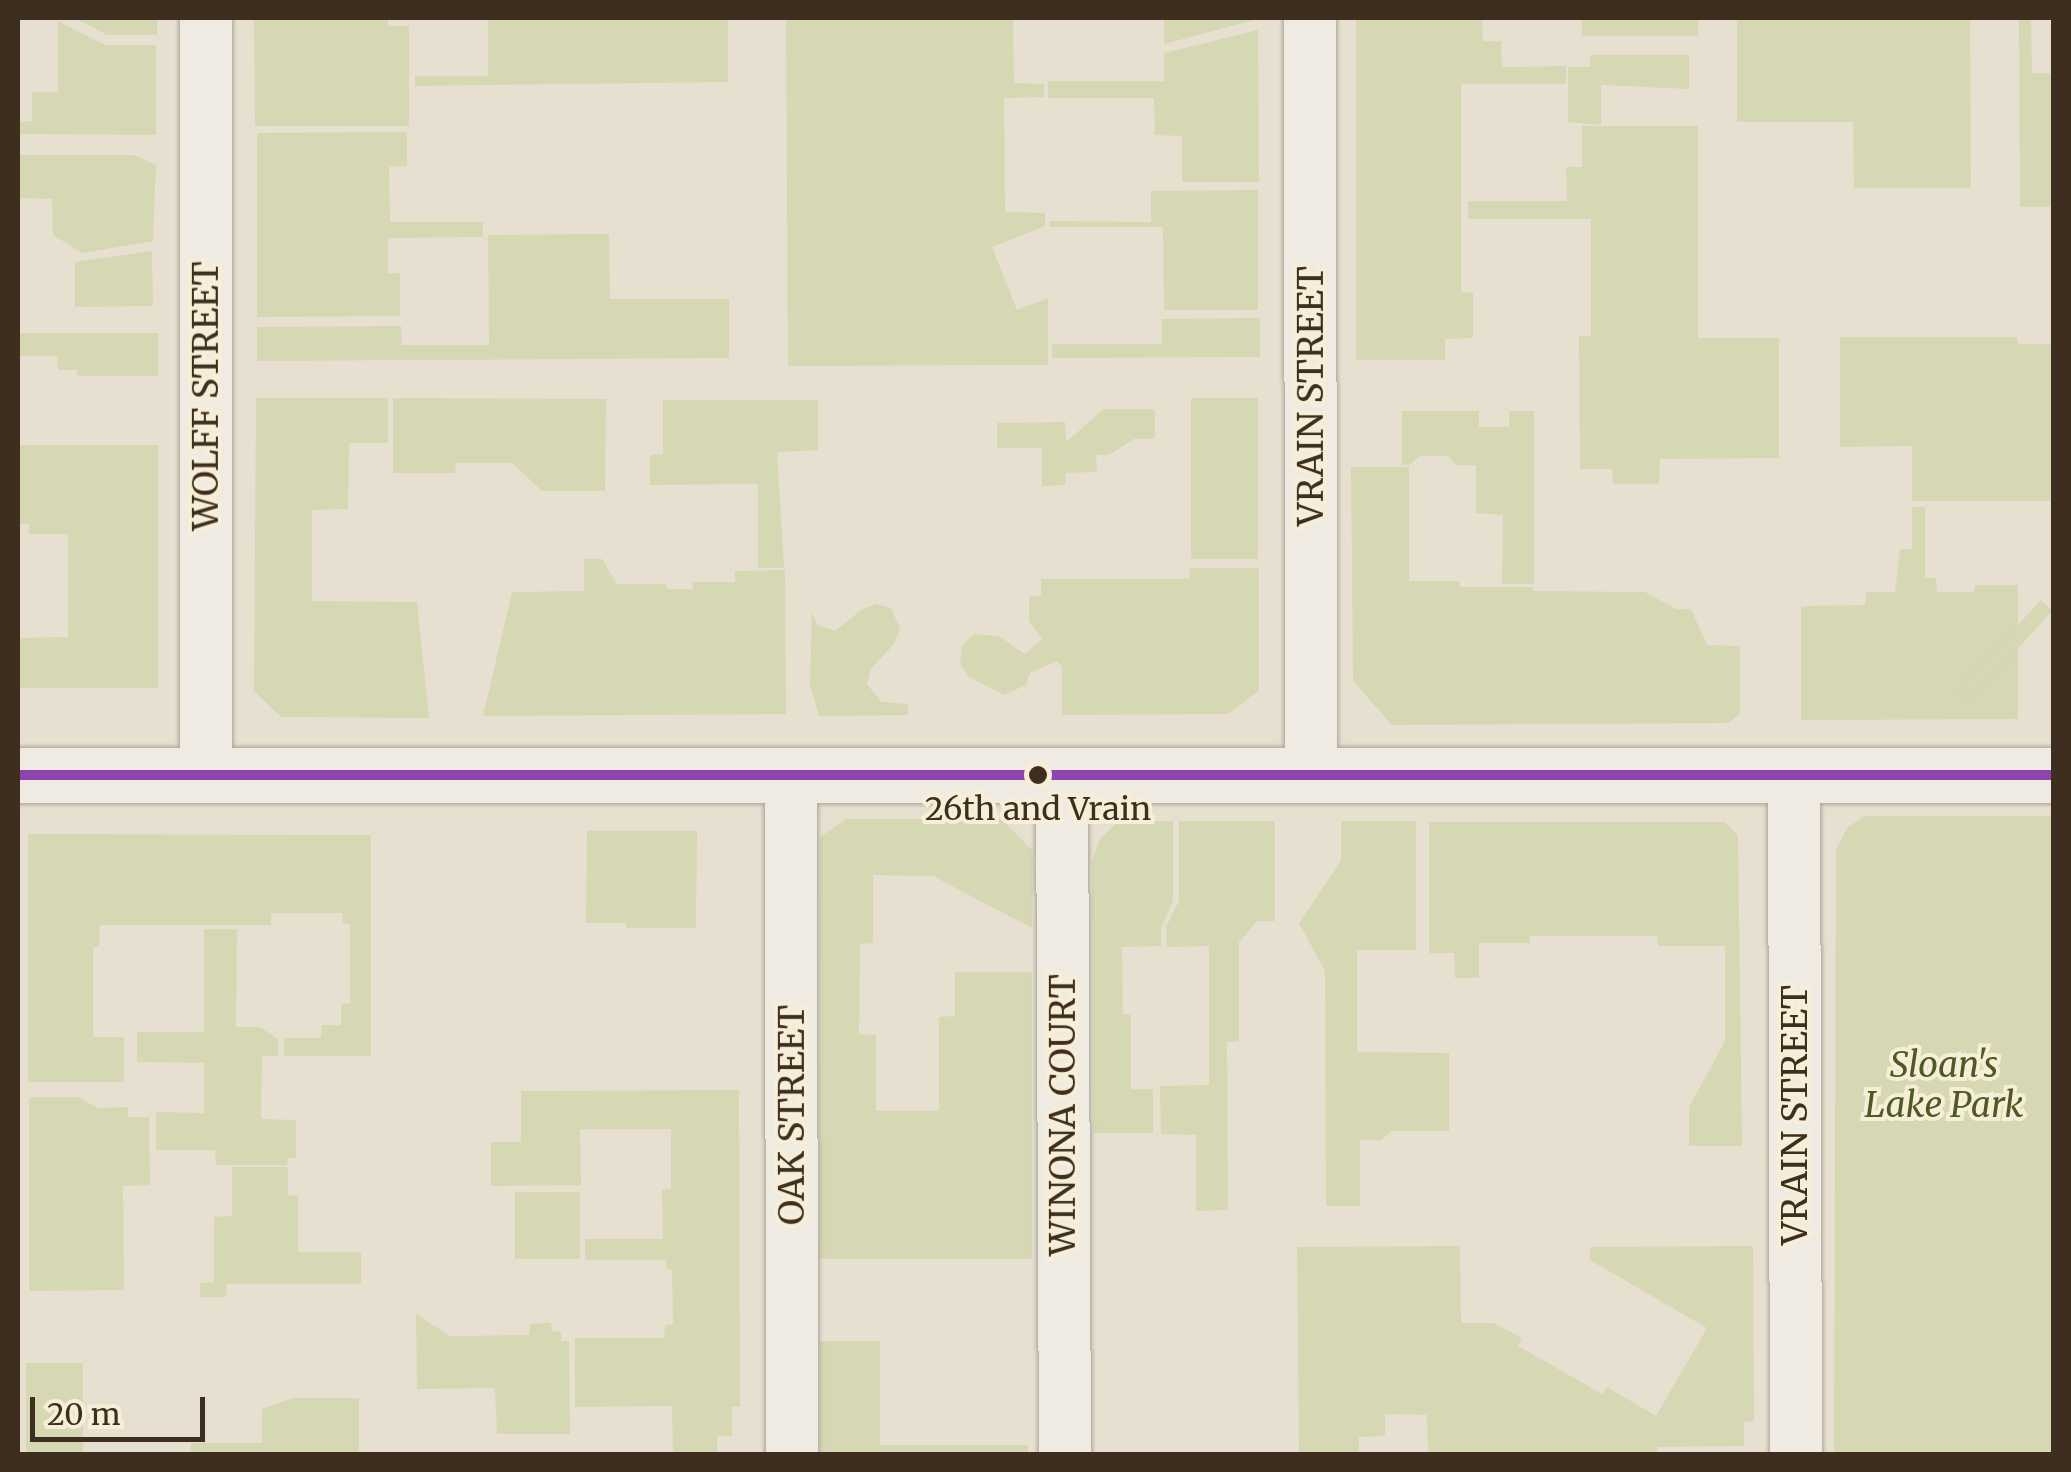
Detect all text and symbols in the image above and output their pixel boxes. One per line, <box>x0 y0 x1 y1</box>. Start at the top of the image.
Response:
street label: WOLFF STREET <box>185 261 227 531</box>
street label: VRAIN STREET <box>1290 266 1332 526</box>
marker: 26th and Vrain <box>1028 765 1048 785</box>
place label: 26th and Vrain <box>925 790 1151 828</box>
street label: WINONA COURT <box>1042 974 1084 1256</box>
street label: VRAIN STREET <box>1774 985 1816 1245</box>
street label: OAK STREET <box>771 1005 813 1225</box>
park label: Sloan's Lake Park <box>1865 1044 2023 1126</box>
scale bar <box>35 1377 210 1439</box>
text: 20 m <box>47 1395 120 1433</box>

